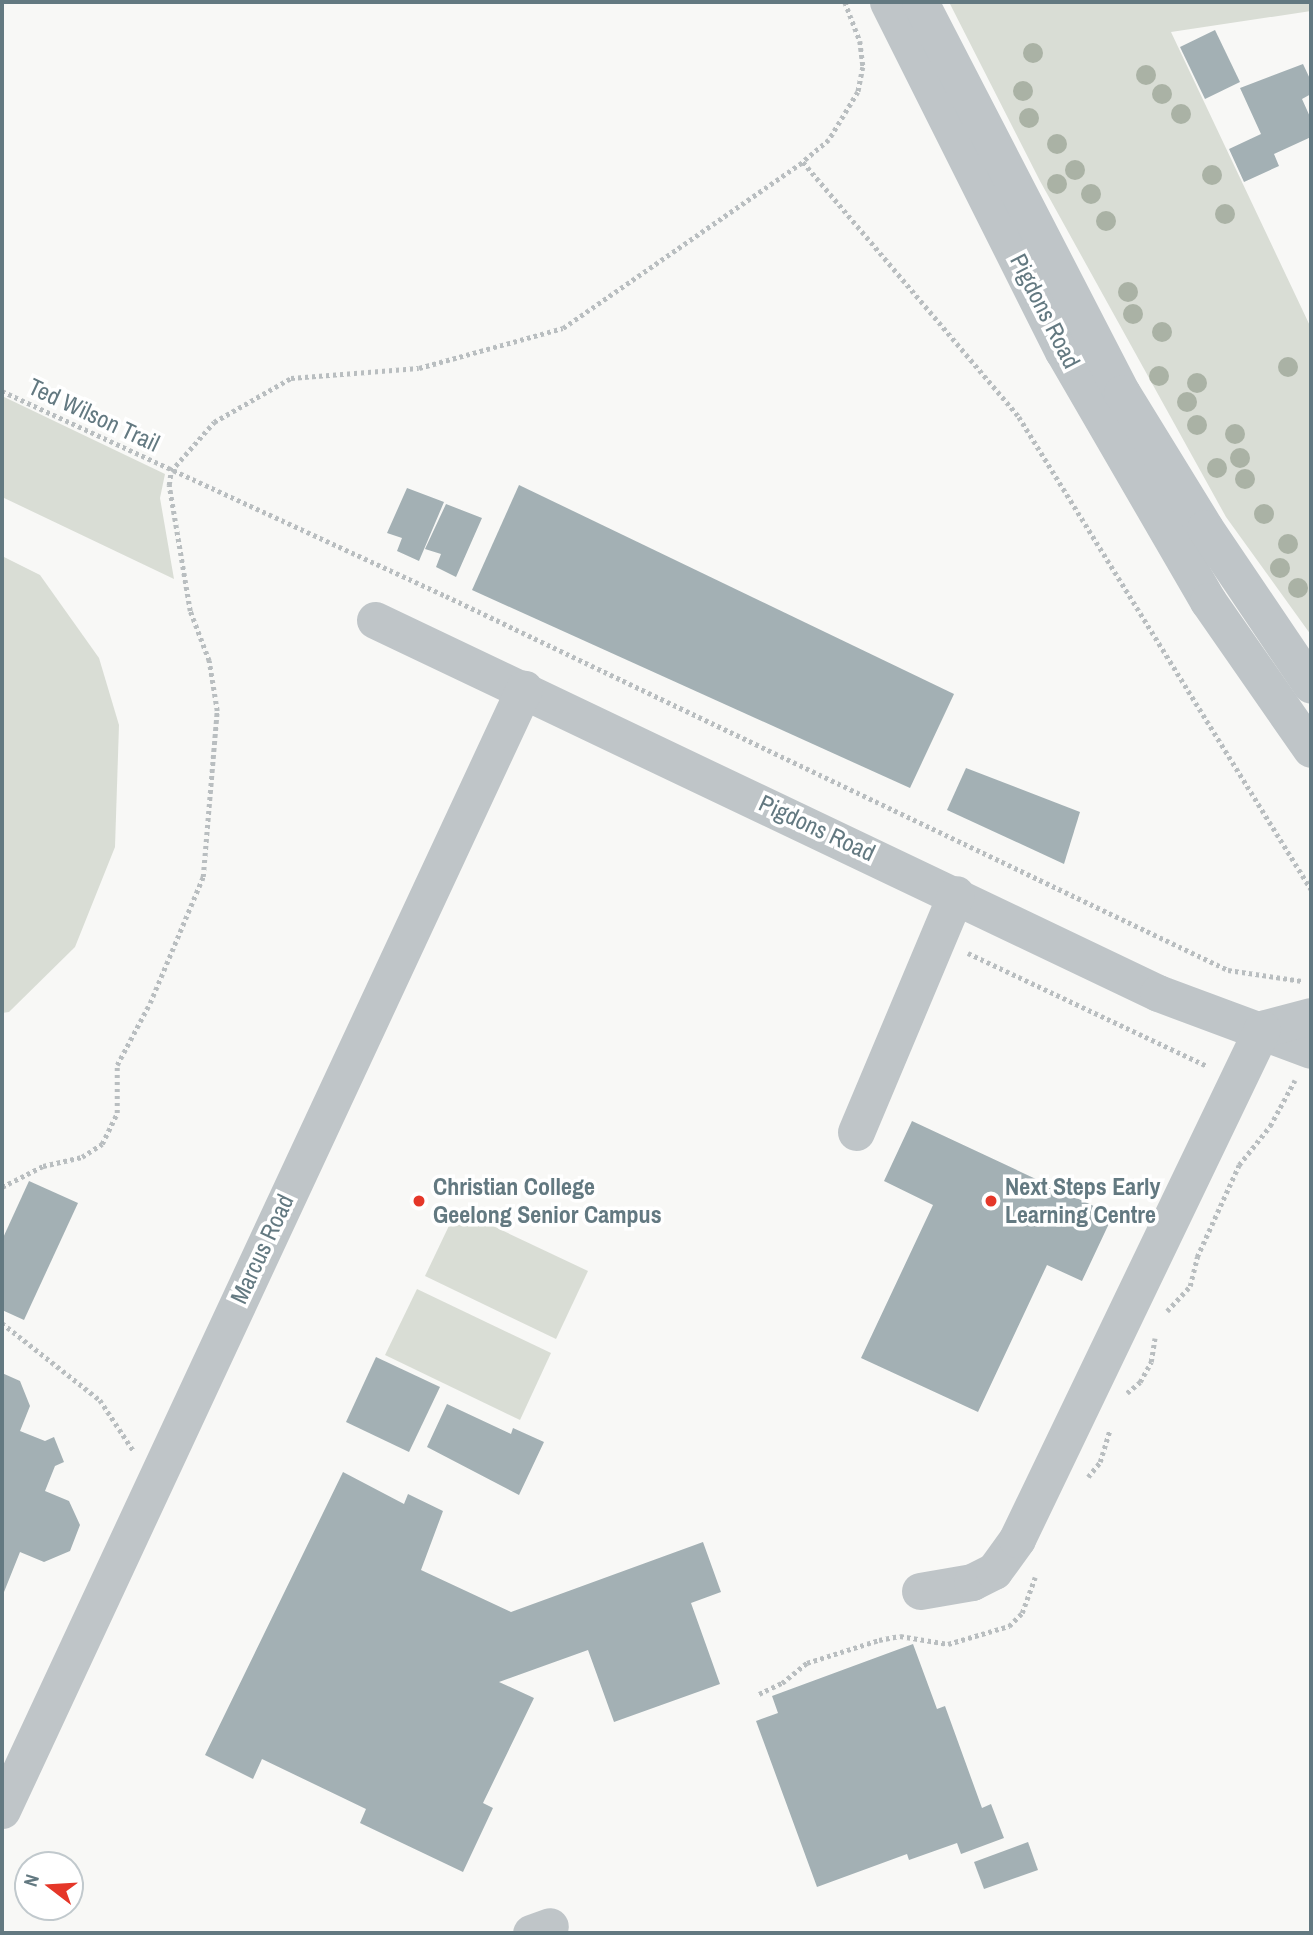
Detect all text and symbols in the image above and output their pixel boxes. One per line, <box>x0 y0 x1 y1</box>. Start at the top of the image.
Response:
street label: Pigdons Road <box>1004 249 1086 373</box>
street label: Ted Wilson Trail <box>24 372 164 458</box>
street label: Pigdons Road <box>754 789 880 867</box>
place label: Christian College Geelong Senior Campus <box>433 1173 662 1229</box>
place label: Next Steps Early Learning Centre <box>1005 1173 1160 1229</box>
street label: Marcus Road <box>224 1190 300 1308</box>
marker: Christian College Geelong Senior Campus <box>411 1193 427 1209</box>
marker: Next Steps Early Learning Centre <box>983 1193 999 1209</box>
north arrow <box>14 1851 84 1921</box>
text: N <box>17 1871 45 1890</box>

